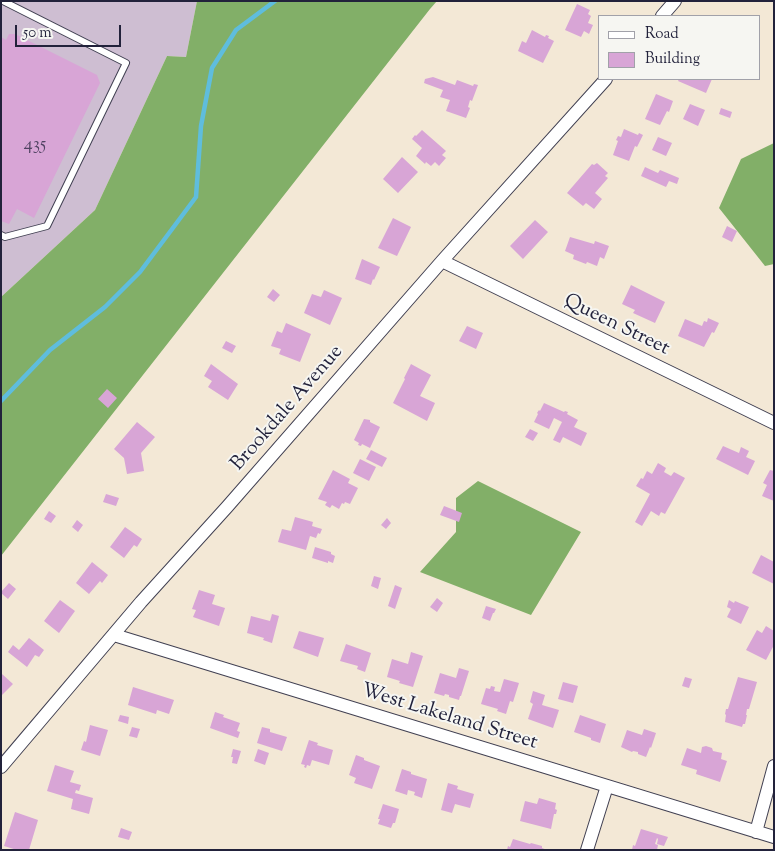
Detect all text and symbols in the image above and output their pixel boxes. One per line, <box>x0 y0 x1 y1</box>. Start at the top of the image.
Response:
scale bar <box>18 15 124 47</box>
legend <box>598 15 760 80</box>
text: 50 m <box>23 23 52 44</box>
text: Road <box>645 24 679 45</box>
text: Building <box>645 49 700 70</box>
house number: 435 <box>24 135 46 157</box>
street label: Queen Street <box>559 290 673 362</box>
street label: Brookdale Avenue <box>227 341 349 477</box>
street label: West Lakeland Street <box>358 680 540 756</box>

